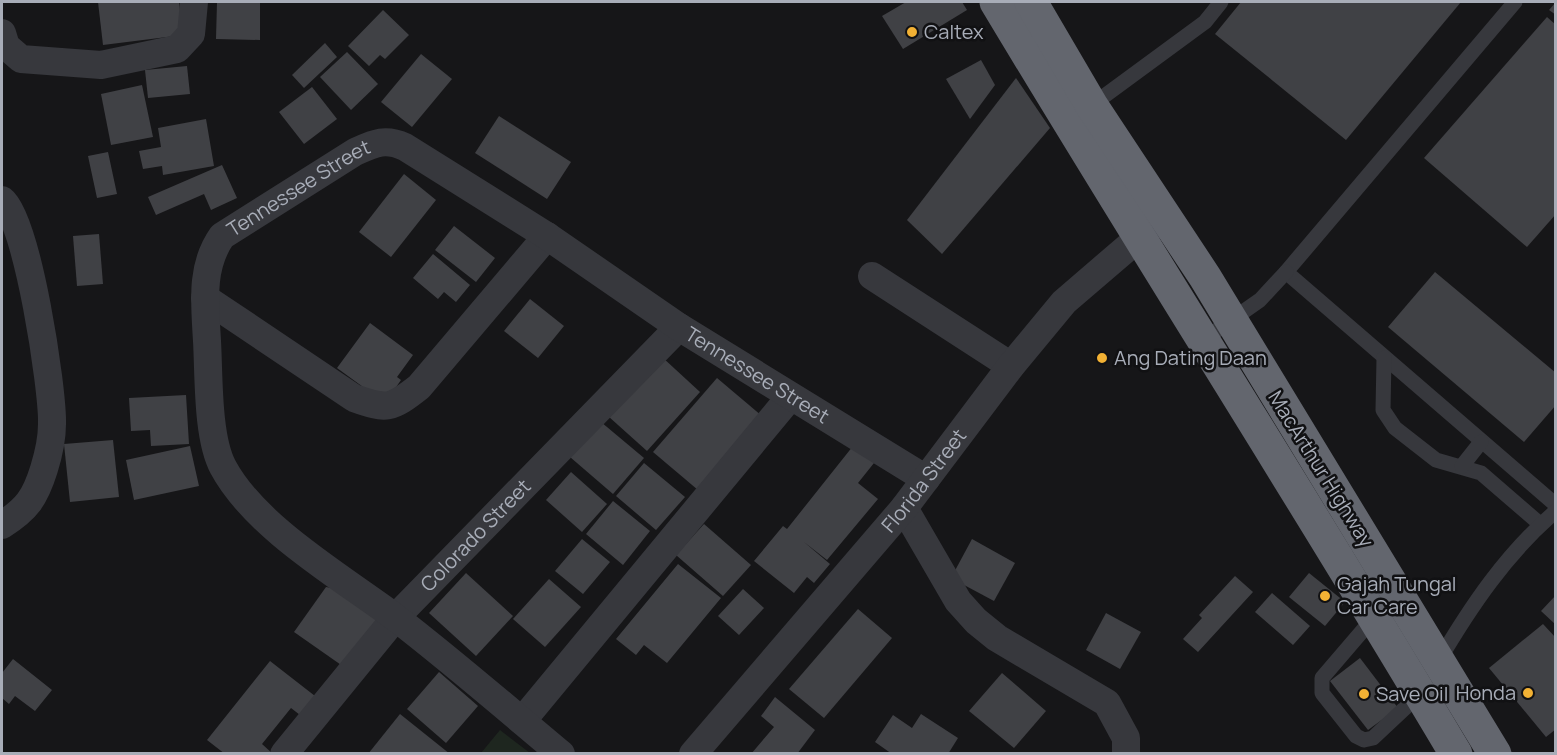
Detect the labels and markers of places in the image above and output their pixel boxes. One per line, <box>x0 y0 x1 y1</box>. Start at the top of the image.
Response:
place label: Caltex <box>924 18 984 45</box>
marker: Caltex <box>905 25 919 39</box>
place label: Ang Dating Daan <box>1114 344 1267 371</box>
marker: Ang Dating Daan <box>1095 351 1109 365</box>
place label: Gajah Tungal Car Care <box>1337 570 1457 620</box>
marker: Gajah Tungal Car Care <box>1318 589 1332 603</box>
place label: Honda <box>1456 679 1516 706</box>
place label: Save Oil <box>1376 680 1448 707</box>
marker: Honda <box>1521 686 1535 700</box>
marker: Save Oil <box>1357 687 1371 701</box>

